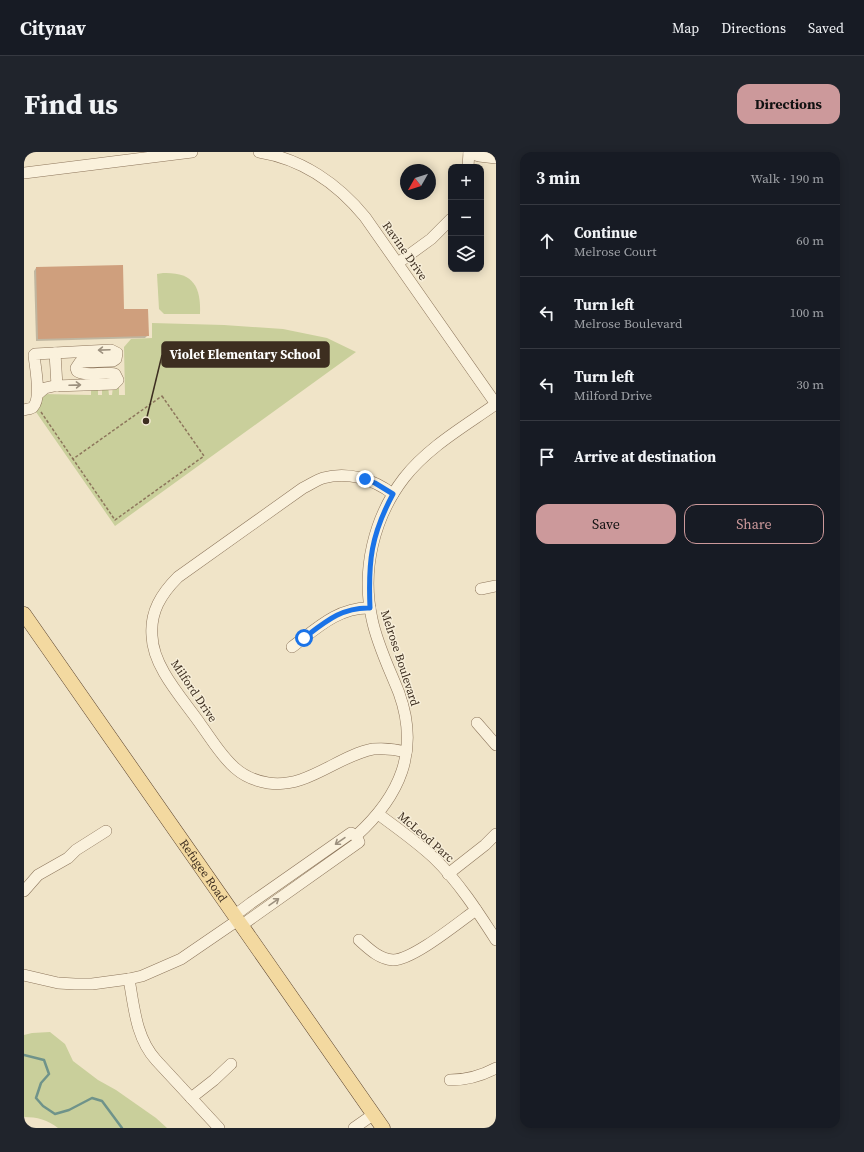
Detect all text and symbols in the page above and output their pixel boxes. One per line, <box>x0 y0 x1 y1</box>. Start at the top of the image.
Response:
text: Citynav <box>20 15 86 41</box>
text: Map <box>672 18 699 38</box>
text: Directions <box>721 18 786 38</box>
text: Saved <box>808 18 844 38</box>
button: Directions <box>737 84 840 124</box>
text: Find us <box>24 85 118 123</box>
north arrow <box>400 164 436 200</box>
map controls <box>448 164 484 272</box>
button: + <box>448 164 484 200</box>
text: 3 min <box>536 166 580 190</box>
text: Walk · 190 m <box>751 170 824 187</box>
button: − <box>448 200 484 236</box>
street label: Ravine Drive <box>379 218 431 284</box>
text: Continue <box>574 222 637 243</box>
icon: ahead <box>536 230 558 252</box>
text: 60 m <box>796 232 824 249</box>
button: layers <box>448 236 484 272</box>
text: Melrose Court <box>574 243 656 260</box>
text: Turn left <box>574 294 634 315</box>
icon: left <box>536 302 558 324</box>
text: 100 m <box>790 304 824 321</box>
text: Melrose Boulevard <box>574 315 682 332</box>
callout: Violet Elementary School <box>162 342 329 367</box>
one-way arrow <box>98 346 111 354</box>
text: Violet Elementary School <box>169 346 321 363</box>
text: Turn left <box>574 366 634 387</box>
icon: left <box>536 374 558 396</box>
text: 30 m <box>796 376 824 393</box>
one-way arrow <box>68 382 81 389</box>
text: Milford Drive <box>574 387 652 404</box>
icon: arrive <box>536 446 558 468</box>
text: Arrive at destination <box>574 446 716 467</box>
route end <box>356 470 374 488</box>
button: Save <box>536 504 676 544</box>
button: Share <box>684 504 824 544</box>
street label: Melrose Boulevard <box>377 608 423 708</box>
route start <box>295 629 313 647</box>
street label: Milford Drive <box>167 657 221 725</box>
street label: McLeod Parc <box>394 808 458 866</box>
street label: Refugee Road <box>176 836 231 905</box>
one-way arrow <box>335 837 346 845</box>
one-way arrow <box>268 898 279 906</box>

